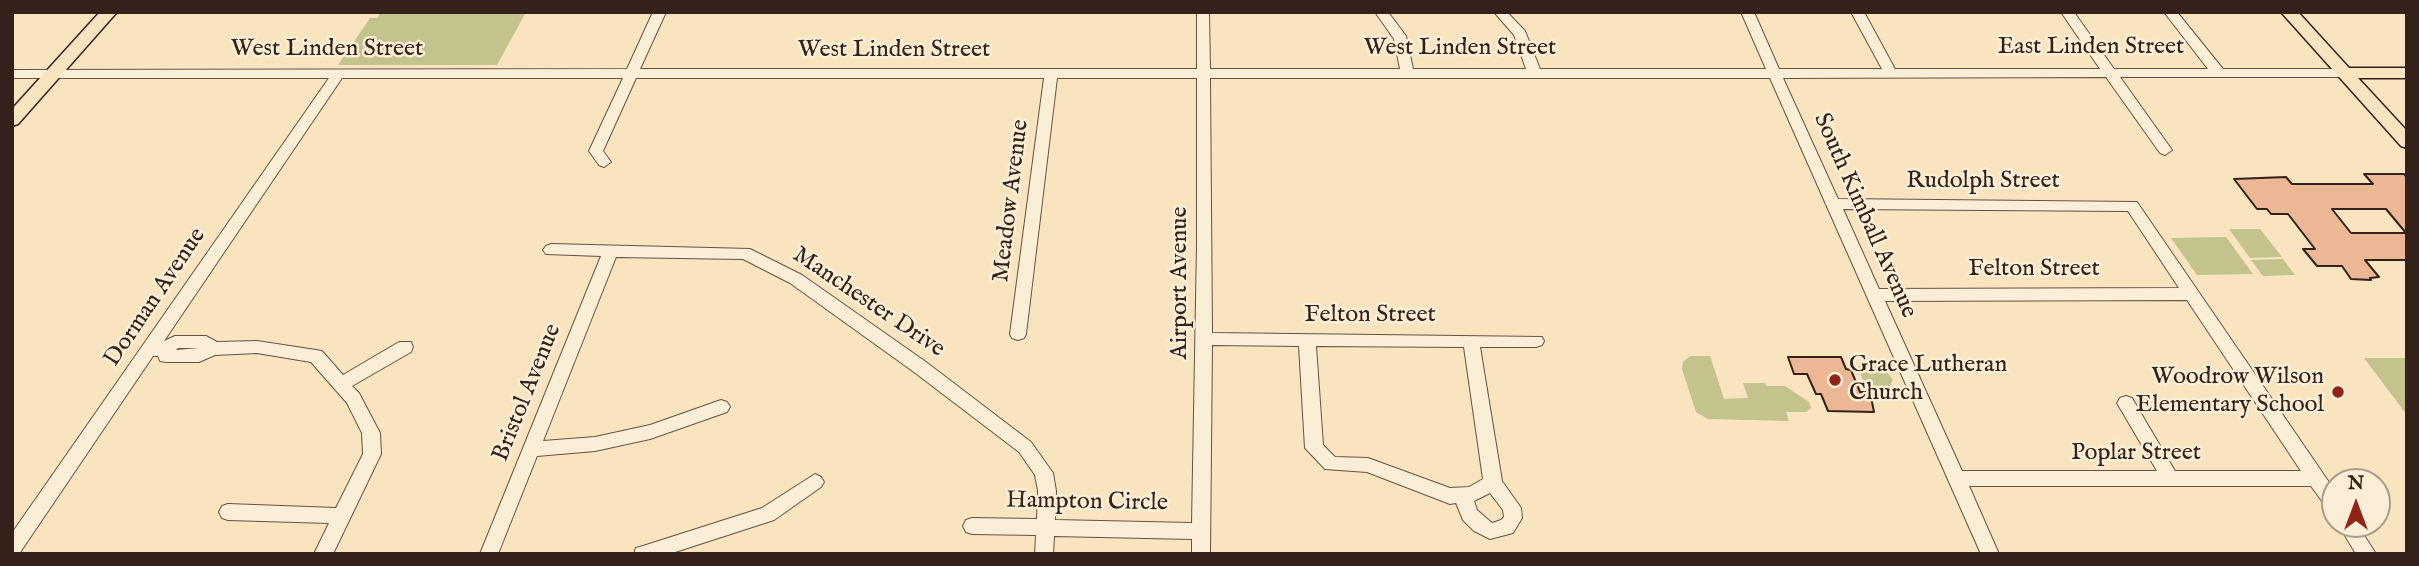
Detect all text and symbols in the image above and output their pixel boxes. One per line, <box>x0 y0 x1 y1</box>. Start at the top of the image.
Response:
street label: East Linden Street <box>1998 34 2184 62</box>
street label: West Linden Street <box>1364 35 1556 63</box>
street label: West Linden Street <box>231 36 423 64</box>
street label: West Linden Street <box>798 37 990 65</box>
street label: South Kimball Avenue <box>1806 109 1922 323</box>
street label: Meadow Avenue <box>988 118 1036 284</box>
street label: Rudolph Street <box>1906 168 2060 196</box>
street label: Airport Avenue <box>1167 207 1195 359</box>
street label: Dorman Avenue <box>99 223 213 373</box>
street label: Manchester Drive <box>786 241 950 365</box>
street label: Felton Street <box>1968 256 2100 284</box>
street label: Felton Street <box>1304 302 1436 330</box>
street label: Bristol Avenue <box>487 320 569 466</box>
place label: Grace Lutheran Church <box>1849 352 2007 408</box>
place label: Woodrow Wilson Elementary School <box>2136 364 2324 420</box>
marker: Grace Lutheran Church <box>1827 372 1843 388</box>
marker: Woodrow Wilson Elementary School <box>2330 384 2346 400</box>
street label: Poplar Street <box>2071 440 2201 468</box>
north arrow <box>2321 468 2391 538</box>
text: N <box>2348 472 2364 496</box>
street label: Hampton Circle <box>1006 487 1168 519</box>

